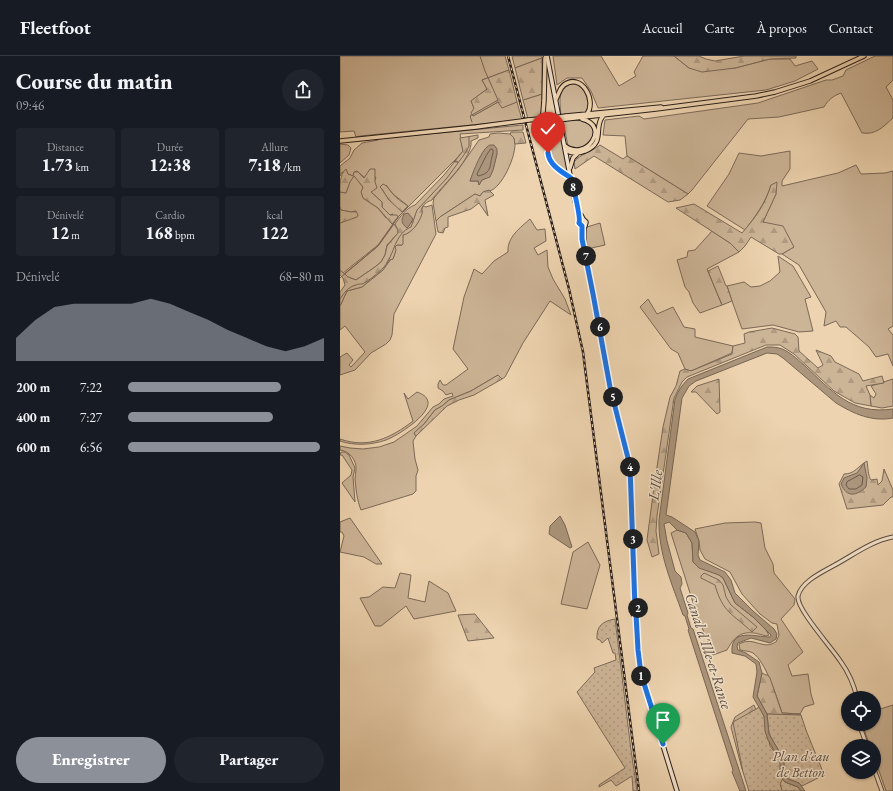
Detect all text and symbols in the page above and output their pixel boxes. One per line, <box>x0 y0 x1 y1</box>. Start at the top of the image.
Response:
text: Fleetfoot <box>20 15 91 40</box>
text: Accueil <box>642 19 683 37</box>
text: Carte <box>705 19 735 37</box>
text: À propos <box>757 19 807 37</box>
text: Contact <box>829 19 873 37</box>
text: Course du matin <box>16 67 173 96</box>
button: share <box>282 69 324 111</box>
text: 09:46 <box>16 97 44 114</box>
pin <box>531 112 565 153</box>
icon: check <box>537 118 559 140</box>
text: Distance <box>47 140 84 154</box>
text: Durée <box>157 140 183 154</box>
text: Allure <box>261 140 288 154</box>
text: 1.73 <box>41 154 73 176</box>
text: 12:38 <box>149 154 191 176</box>
text: 7:18 <box>248 154 281 176</box>
text: km <box>73 160 89 174</box>
text: /km <box>281 160 301 174</box>
pin: 8 <box>563 177 583 197</box>
text: 8 <box>570 180 576 194</box>
text: Dénivelé <box>47 208 84 222</box>
text: Cardio <box>155 208 185 222</box>
text: kcal <box>266 208 283 222</box>
text: 12 <box>51 222 69 244</box>
text: 168 <box>145 222 173 244</box>
text: 122 <box>261 222 288 244</box>
text: m <box>69 228 80 242</box>
text: bpm <box>173 228 195 242</box>
pin: 7 <box>576 246 596 266</box>
text: 7 <box>583 249 589 263</box>
text: Dénivelé <box>16 268 60 285</box>
text: 68–80 m <box>279 268 324 285</box>
pin: 6 <box>590 317 610 337</box>
text: 6 <box>597 320 603 334</box>
text: 200 m <box>16 379 50 396</box>
text: 7:22 <box>80 379 102 396</box>
pin: 5 <box>603 387 623 407</box>
text: 5 <box>610 390 616 404</box>
text: 400 m <box>16 409 50 426</box>
text: 7:27 <box>80 409 102 426</box>
text: 600 m <box>16 439 50 456</box>
text: 6:56 <box>80 439 102 456</box>
pin: 4 <box>620 457 640 477</box>
text: 4 <box>627 460 633 474</box>
water label: L'Ille <box>643 468 667 502</box>
pin: 3 <box>623 529 643 549</box>
text: 3 <box>630 532 636 546</box>
water label: Canal d'Ille-et-Rance <box>681 591 737 712</box>
pin: 2 <box>628 598 648 618</box>
text: 2 <box>635 601 641 615</box>
pin: 1 <box>631 666 651 686</box>
text: 1 <box>638 669 644 683</box>
map controls <box>841 691 881 779</box>
button: locate <box>841 691 881 731</box>
pin <box>646 703 680 744</box>
icon: arrive <box>652 709 674 731</box>
button: Enregistrer <box>16 737 166 783</box>
button: Partager <box>174 737 324 783</box>
button: layers <box>841 739 881 779</box>
park label: Plan d'eau de Betton <box>772 747 830 781</box>

